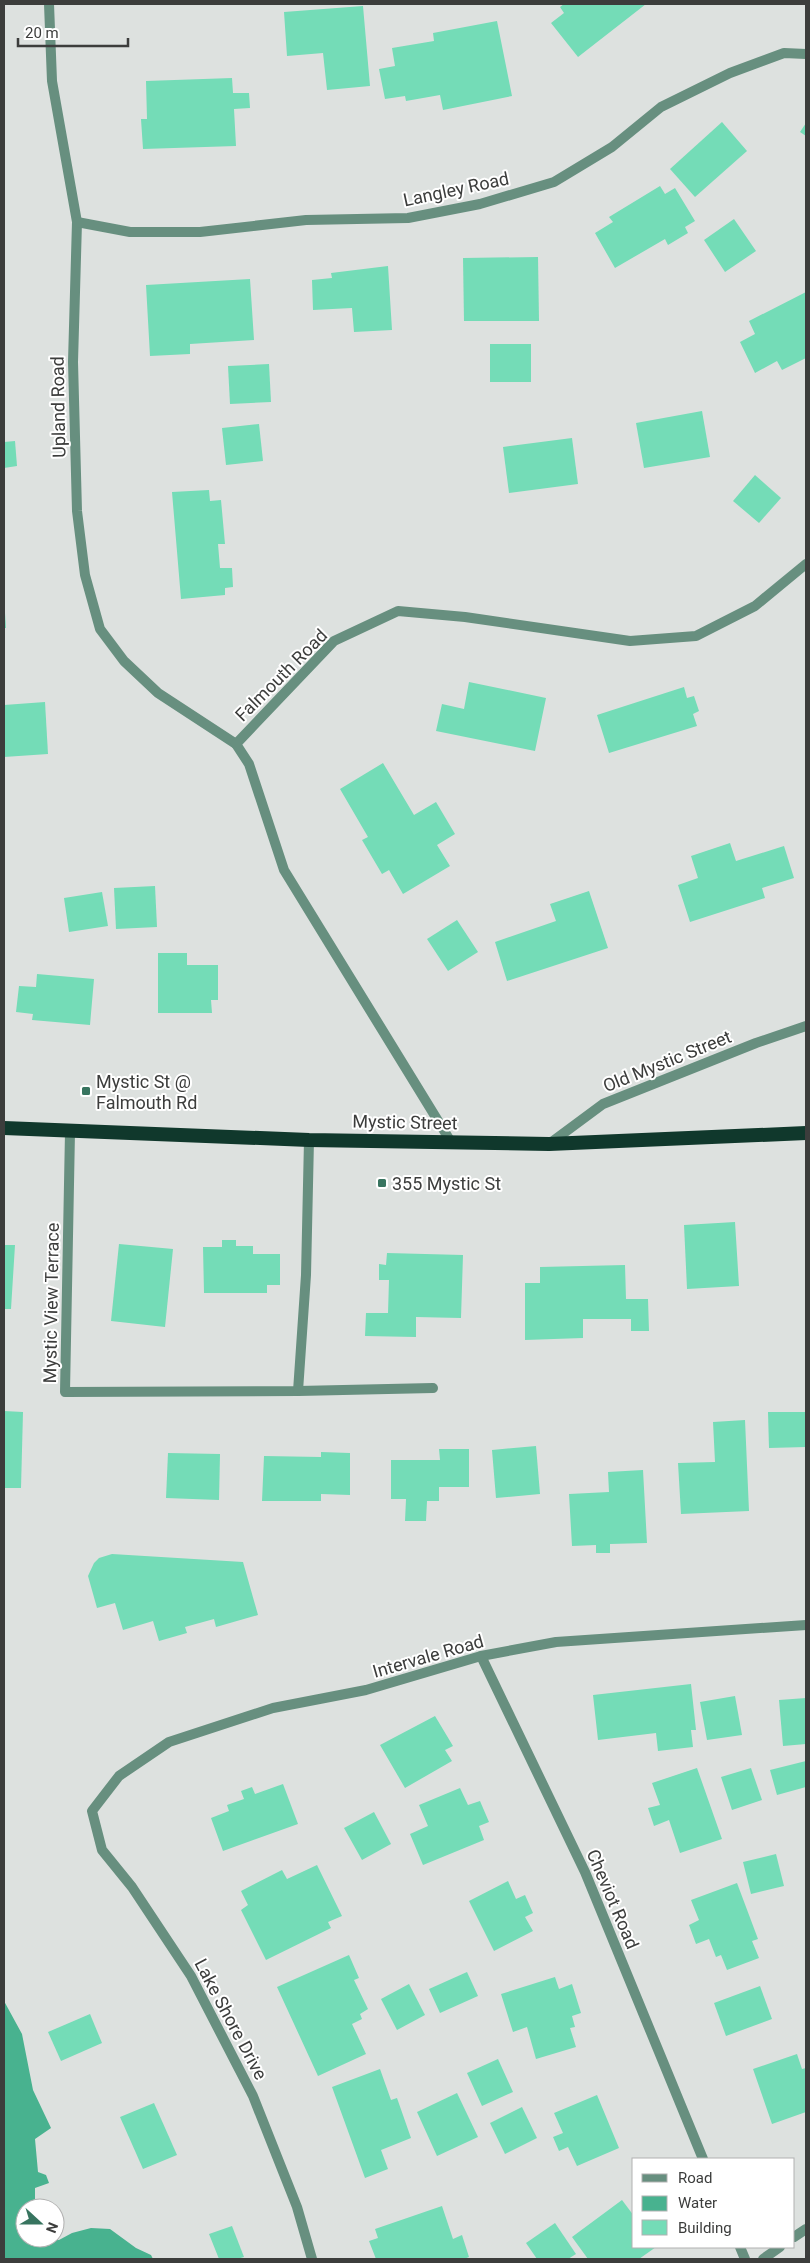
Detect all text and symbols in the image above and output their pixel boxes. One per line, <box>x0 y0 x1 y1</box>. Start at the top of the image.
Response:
scale bar <box>18 15 128 47</box>
text: 20 m <box>25 24 59 42</box>
street label: Langley Road <box>401 168 511 210</box>
street label: Upland Road <box>47 356 69 458</box>
street label: Falmouth Road <box>231 625 331 725</box>
street label: Old Mystic Street <box>600 1026 734 1096</box>
place label: Mystic St @ Falmouth Rd <box>96 1071 197 1113</box>
marker: Mystic St @ Falmouth Rd <box>80 1085 92 1097</box>
street label: Mystic Street <box>352 1111 458 1133</box>
place label: 355 Mystic St <box>392 1173 501 1194</box>
marker: 355 Mystic St <box>376 1177 388 1189</box>
street label: Mystic View Terrace <box>39 1222 63 1384</box>
street label: Intervale Road <box>370 1630 486 1682</box>
street label: Cheviot Road <box>583 1846 643 1952</box>
street label: Lake Shore Drive <box>190 1955 272 2083</box>
legend <box>632 2158 795 2248</box>
text: Road <box>678 2169 712 2187</box>
text: Water <box>678 2194 717 2212</box>
north arrow <box>15 2198 65 2248</box>
text: Building <box>678 2219 732 2237</box>
text: N <box>43 2220 61 2235</box>

